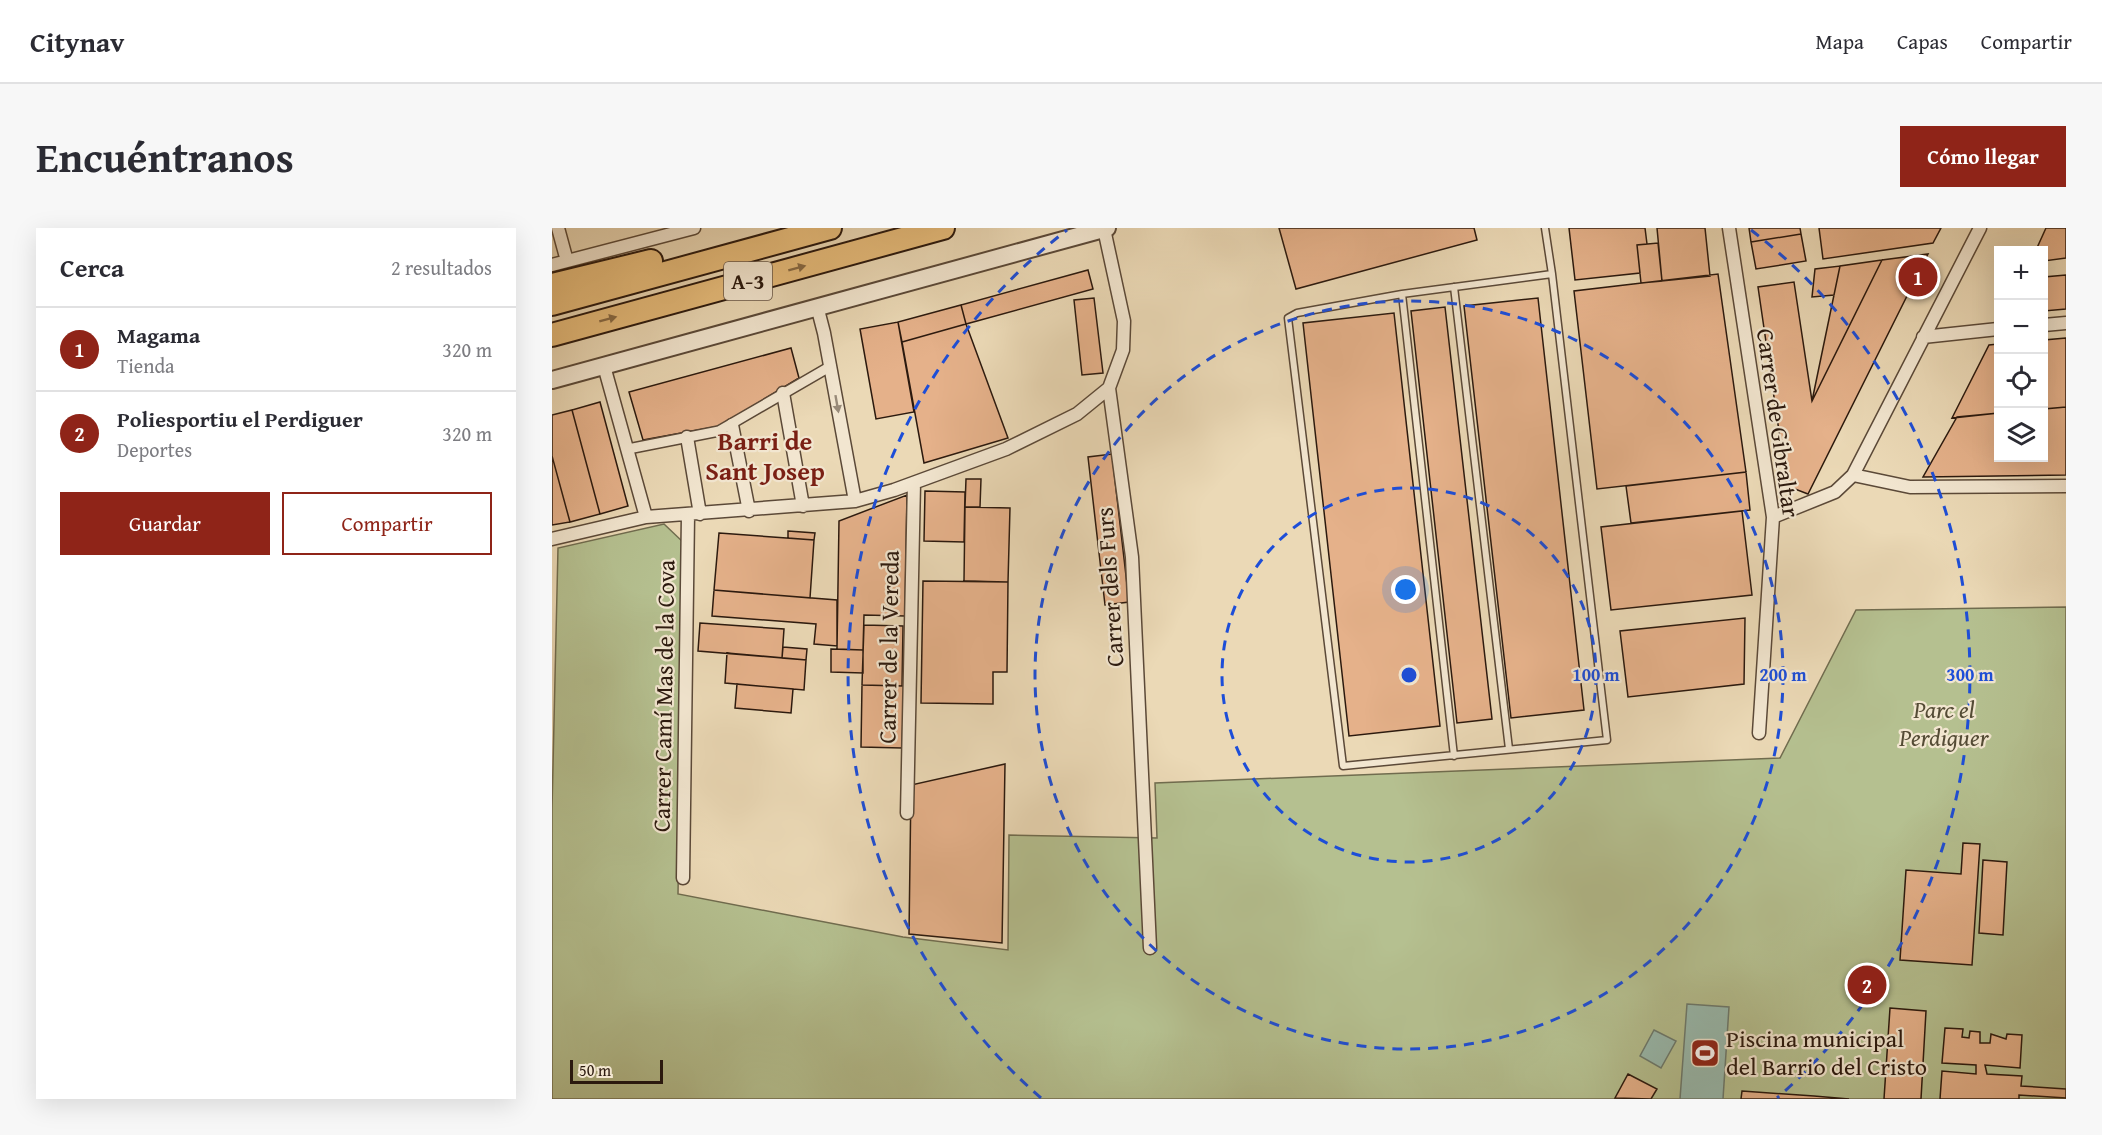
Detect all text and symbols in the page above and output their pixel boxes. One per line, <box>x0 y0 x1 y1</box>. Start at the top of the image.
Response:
text: Citynav <box>30 21 124 62</box>
text: Mapa <box>1815 26 1864 57</box>
text: Capas <box>1897 26 1948 57</box>
text: Compartir <box>1981 26 2072 57</box>
text: Encuéntranos <box>36 126 294 187</box>
button: Cómo llegar <box>1900 126 2066 187</box>
map controls <box>1994 246 2048 462</box>
button: + <box>1994 246 2048 300</box>
text: Cerca <box>60 248 124 287</box>
text: 2 resultados <box>391 253 492 282</box>
pin: 1 <box>1898 254 1938 300</box>
road number: A-3 <box>724 262 772 300</box>
one-way arrow <box>788 263 806 272</box>
button: − <box>1994 300 2048 354</box>
one-way arrow <box>599 314 618 324</box>
text: Magama <box>117 319 200 351</box>
street label: Carrer de Gibraltar <box>1748 326 1809 520</box>
text: 1 <box>74 335 85 364</box>
text: 320 m <box>442 335 492 364</box>
text: Tienda <box>117 351 175 380</box>
button: locate <box>1994 354 2048 408</box>
one-way arrow <box>833 395 842 414</box>
text: Poliesportiu el Perdiguer <box>117 403 363 435</box>
button: layers <box>1994 408 2048 462</box>
text: 2 <box>74 419 85 448</box>
text: 320 m <box>442 419 492 448</box>
district label: Barri de Sant Josep <box>705 421 825 490</box>
text: Deportes <box>117 435 192 464</box>
button: Guardar <box>60 492 270 555</box>
button: Compartir <box>282 492 492 555</box>
street label: Carrer dels Furs <box>1086 506 1133 668</box>
street label: Carrer de la Vereda <box>869 549 908 744</box>
street label: Carrer Camí Mas de la Cova <box>644 559 683 832</box>
your location <box>1391 575 1420 604</box>
text: 100 m <box>1572 661 1620 688</box>
text: 200 m <box>1759 661 1807 688</box>
text: 300 m <box>1946 661 1994 688</box>
centre of rings <box>1399 665 1419 685</box>
park label: Parc el Perdiguer <box>1898 692 1990 755</box>
pin: 2 <box>1848 962 1886 1008</box>
place label: Piscina municipal del Barrio del Cristo <box>1726 1021 1927 1084</box>
sports icon: Piscina municipal del Barrio del Cristo <box>1689 1037 1721 1069</box>
scale bar <box>570 1057 663 1084</box>
text: 50 m <box>579 1058 611 1082</box>

